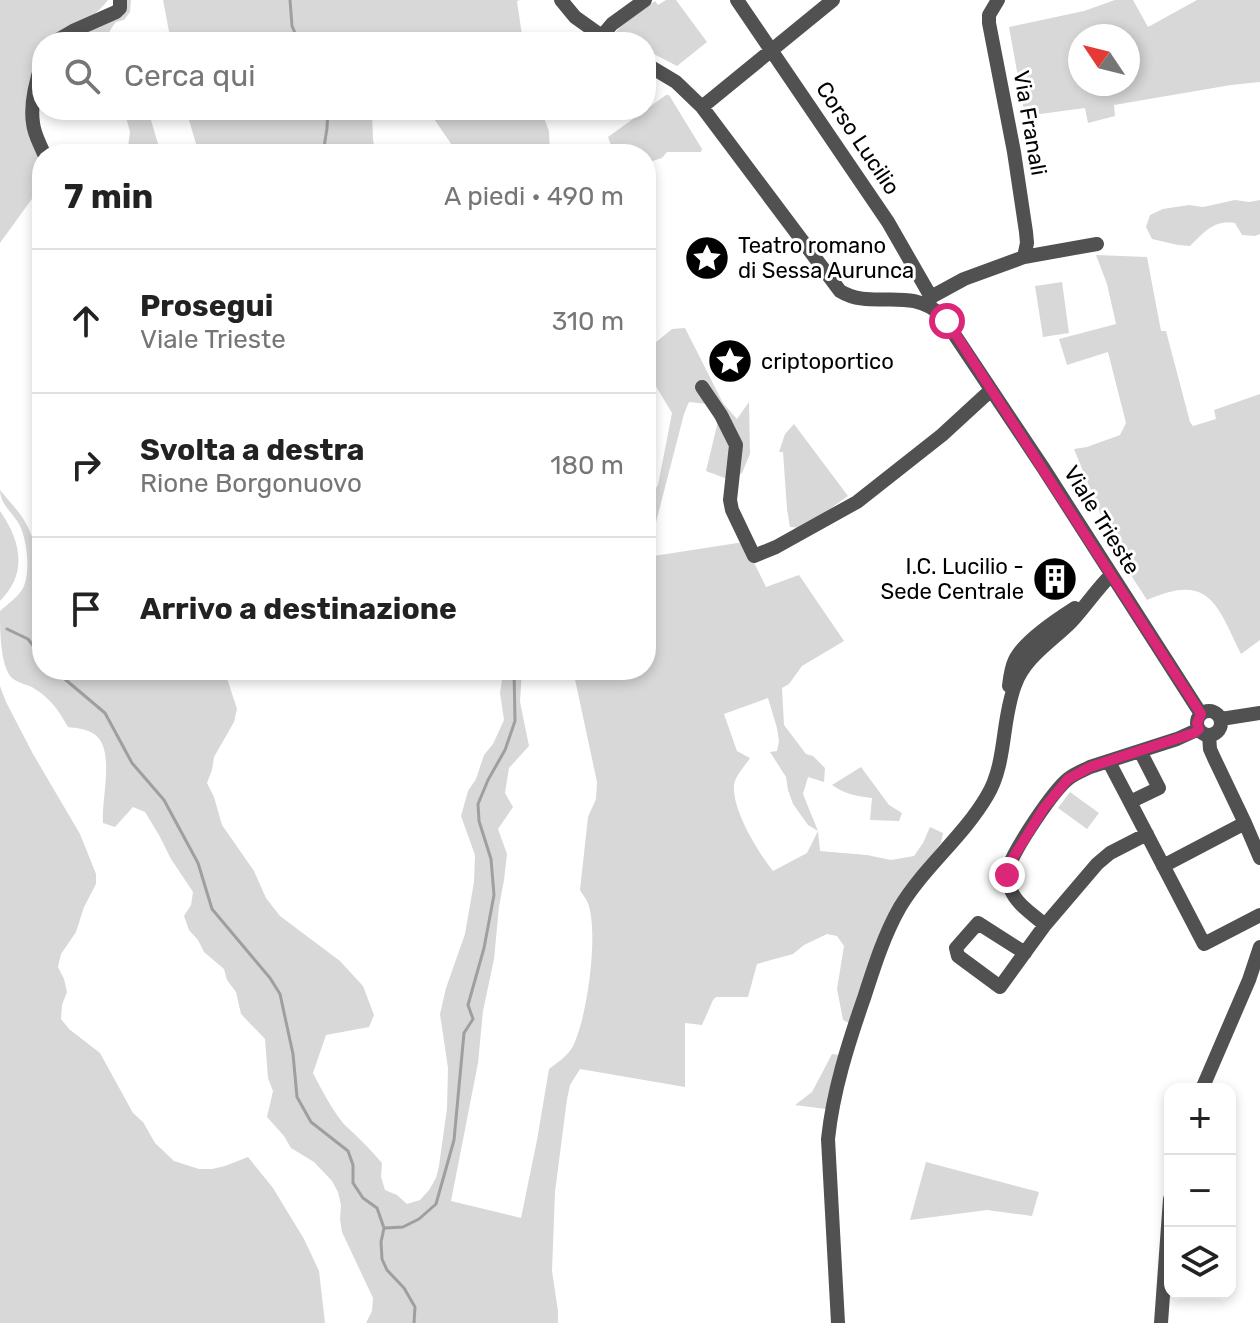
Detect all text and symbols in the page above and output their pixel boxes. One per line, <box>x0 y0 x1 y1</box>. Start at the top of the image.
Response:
north arrow <box>1068 24 1140 96</box>
search box <box>32 32 656 120</box>
icon: search <box>60 54 104 98</box>
text: Cerca qui <box>124 58 256 94</box>
street label: Via Franali <box>1007 68 1053 178</box>
street label: Corso Lucilio <box>810 76 906 200</box>
text: 7 min <box>64 176 153 217</box>
text: A piedi · 490 m <box>444 181 624 212</box>
place label: Teatro romano di Sessa Aurunca <box>738 232 914 284</box>
place icon: Teatro romano di Sessa Aurunca <box>683 234 731 282</box>
text: Prosegui <box>140 288 273 324</box>
icon: ahead <box>64 299 108 343</box>
route start <box>929 303 965 339</box>
text: 310 m <box>552 306 624 337</box>
text: Viale Trieste <box>140 324 286 355</box>
place icon: criptoportico <box>706 337 754 385</box>
place label: criptoportico <box>761 348 894 375</box>
text: Svolta a destra <box>140 432 365 468</box>
icon: right <box>64 443 108 487</box>
text: 180 m <box>550 450 624 481</box>
street label: Viale Trieste <box>1058 461 1146 579</box>
text: Rione Borgonuovo <box>140 468 362 499</box>
place label: I.C. Lucilio - Sede Centrale <box>880 553 1024 605</box>
building icon: I.C. Lucilio - Sede Centrale <box>1031 555 1079 603</box>
icon: arrive <box>64 587 108 631</box>
text: Arrivo a destinazione <box>140 591 457 627</box>
route end <box>989 857 1025 893</box>
map controls <box>1164 1083 1236 1299</box>
button: + <box>1164 1083 1236 1155</box>
button: − <box>1164 1155 1236 1227</box>
button: layers <box>1164 1227 1236 1299</box>

